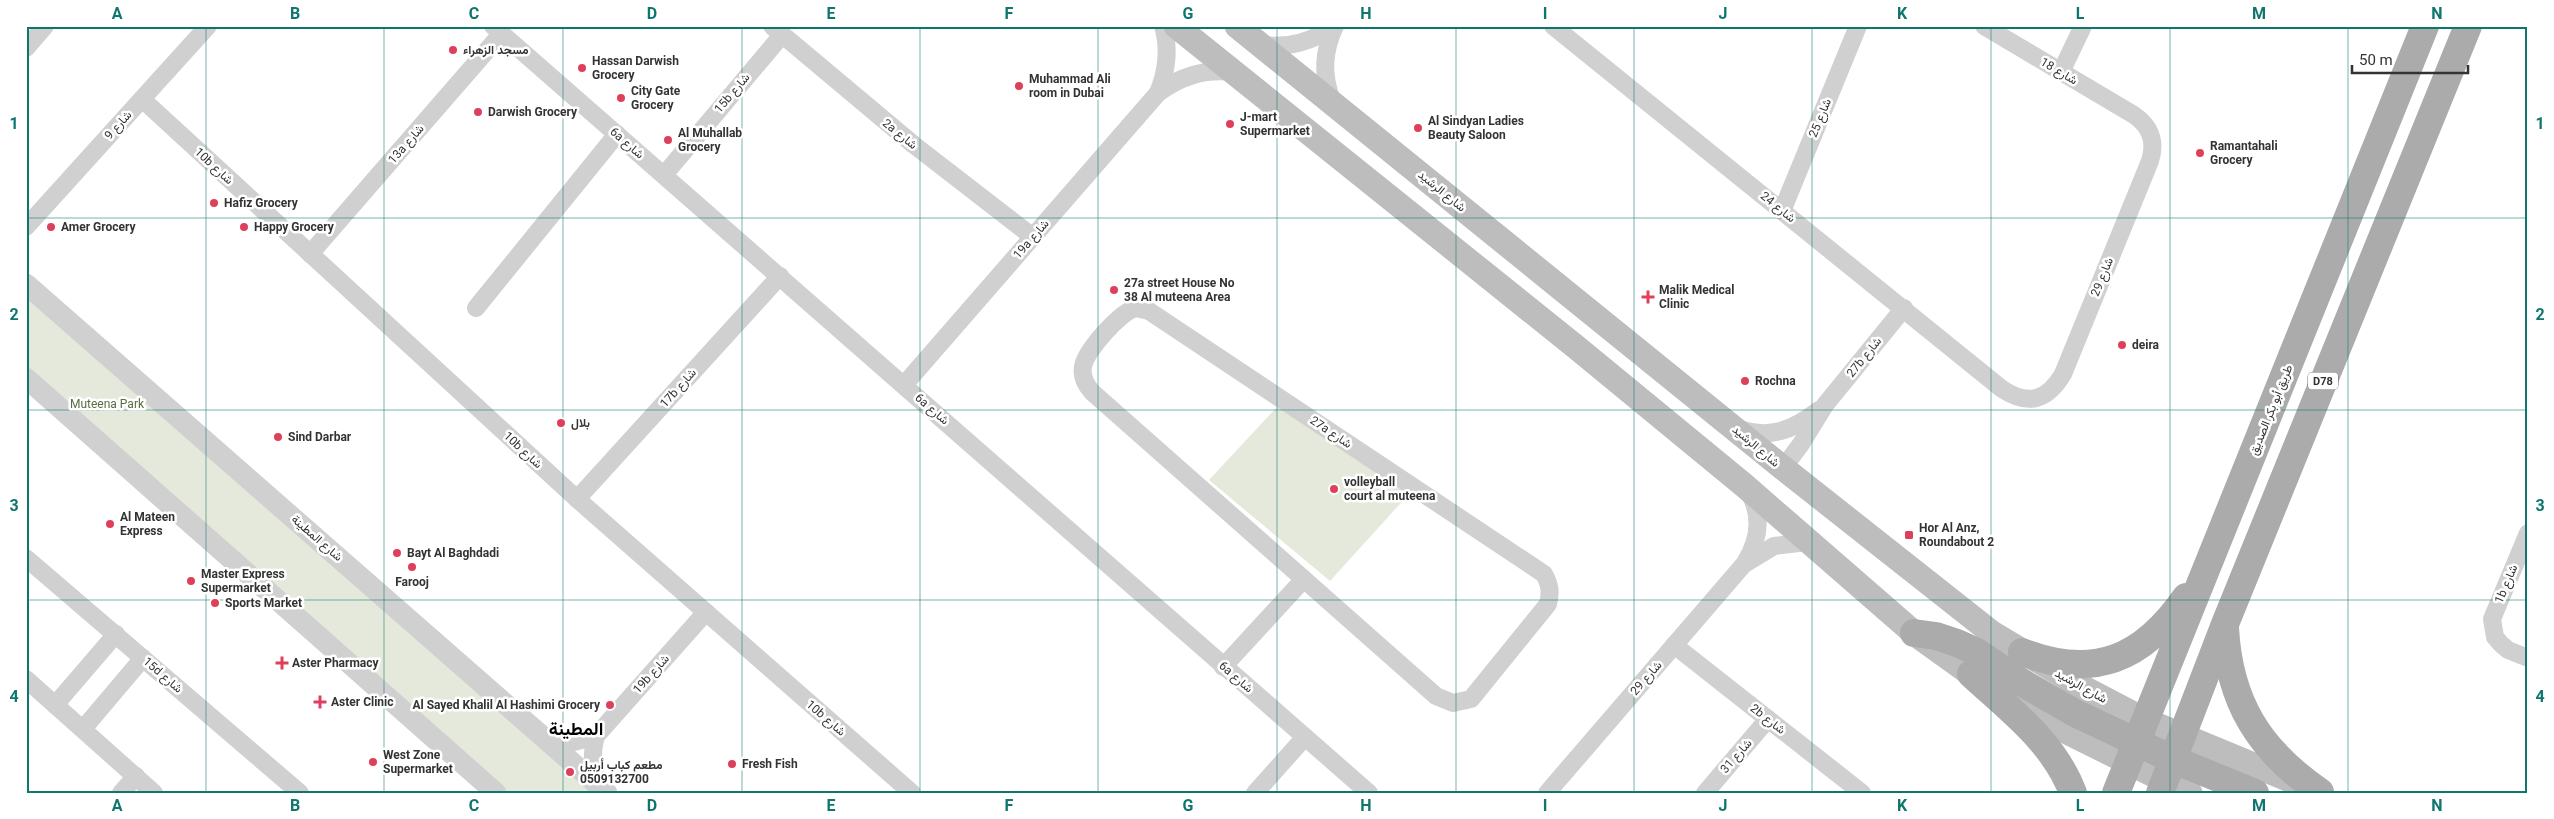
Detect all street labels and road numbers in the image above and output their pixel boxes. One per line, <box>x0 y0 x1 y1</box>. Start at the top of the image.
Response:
street label: شارع 18 <box>2037 55 2080 89</box>
street label: 15b شارع <box>711 70 754 117</box>
street label: شارع 25 <box>1806 97 1836 140</box>
street label: شارع 9 <box>101 108 136 144</box>
street label: 2a شارع <box>879 116 920 154</box>
street label: 13a شارع <box>385 122 428 168</box>
street label: 6a شارع <box>606 124 647 163</box>
street label: 10b شارع <box>191 145 236 189</box>
street label: شارع الرشيد <box>1414 168 1469 216</box>
street label: شارع 24 <box>1757 189 1798 227</box>
street label: 19a شارع <box>1010 217 1053 263</box>
street label: شارع 29 <box>2088 256 2118 299</box>
street label: 27b شارع <box>1844 334 1886 381</box>
street label: طريق أبو بكر الصديق <box>2246 363 2297 458</box>
street label: 17b شارع <box>657 366 701 412</box>
road number: D78 <box>2308 372 2338 390</box>
street label: 6a شارع <box>911 390 952 429</box>
street label: 27a شارع <box>1306 413 1354 453</box>
street label: شارع الرشيد <box>1728 422 1782 471</box>
street label: 10b شارع <box>500 429 545 473</box>
street label: شارع المطينة <box>287 512 345 565</box>
street label: 1b شارع <box>2492 563 2522 606</box>
street label: 19b شارع <box>630 652 674 698</box>
street label: 15d شارع <box>139 654 185 697</box>
street label: 6a شارع <box>1215 658 1256 697</box>
street label: شارع 29 <box>1627 658 1666 699</box>
street label: شارع الرشيد <box>2052 666 2109 708</box>
street label: 10b شارع <box>802 697 848 740</box>
street label: 2b شارع <box>1746 701 1788 739</box>
street label: شارع 31 <box>1717 736 1756 777</box>

